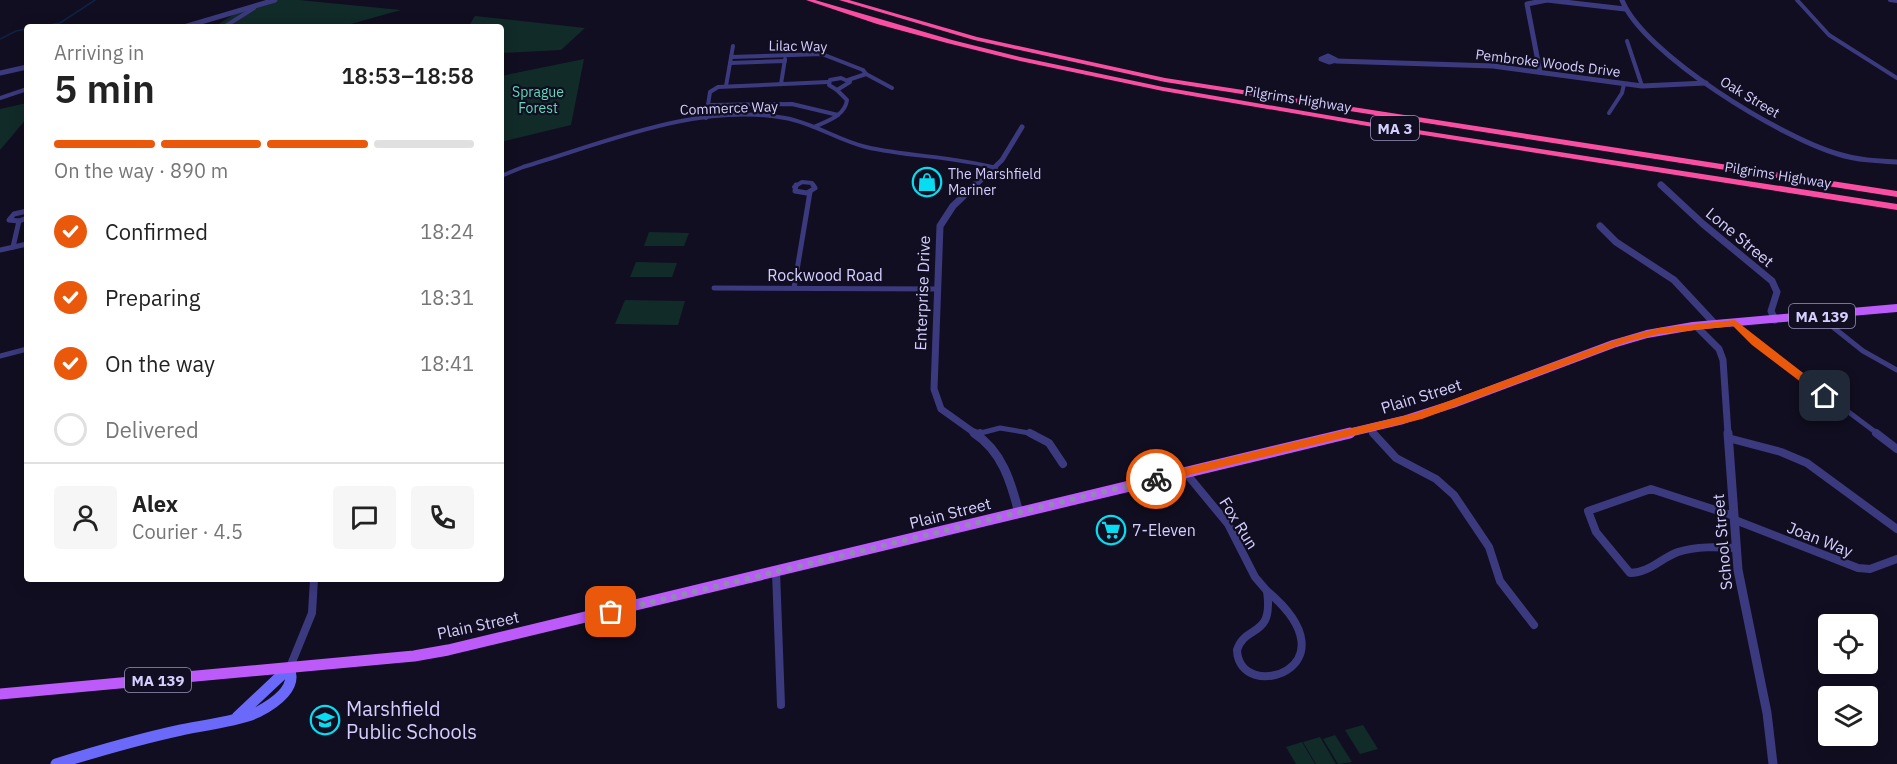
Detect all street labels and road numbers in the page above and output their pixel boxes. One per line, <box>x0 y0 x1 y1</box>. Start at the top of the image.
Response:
street label: Lilac Way <box>768 36 828 56</box>
street label: Pembroke Woods Drive <box>1474 45 1622 81</box>
street label: Oak Street <box>1717 72 1783 122</box>
street label: Pilgrims Highway <box>1243 82 1353 116</box>
street label: Commerce Way <box>680 97 779 119</box>
road number: MA 3 <box>1371 116 1419 140</box>
street label: Pilgrims Highway <box>1723 158 1833 192</box>
street label: Lone Street <box>1702 203 1778 271</box>
street label: Enterprise Drive <box>910 235 934 351</box>
street label: Rockwood Road <box>767 265 883 285</box>
road number: MA 139 <box>1789 304 1855 328</box>
street label: Plain Street <box>1378 374 1464 418</box>
street label: Plain Street <box>907 493 993 533</box>
street label: Fox Run <box>1215 493 1263 553</box>
street label: School Street <box>1708 493 1736 591</box>
street label: Joan Way <box>1784 517 1856 561</box>
street label: Plain Street <box>435 607 521 643</box>
road number: MA 139 <box>125 668 191 692</box>

